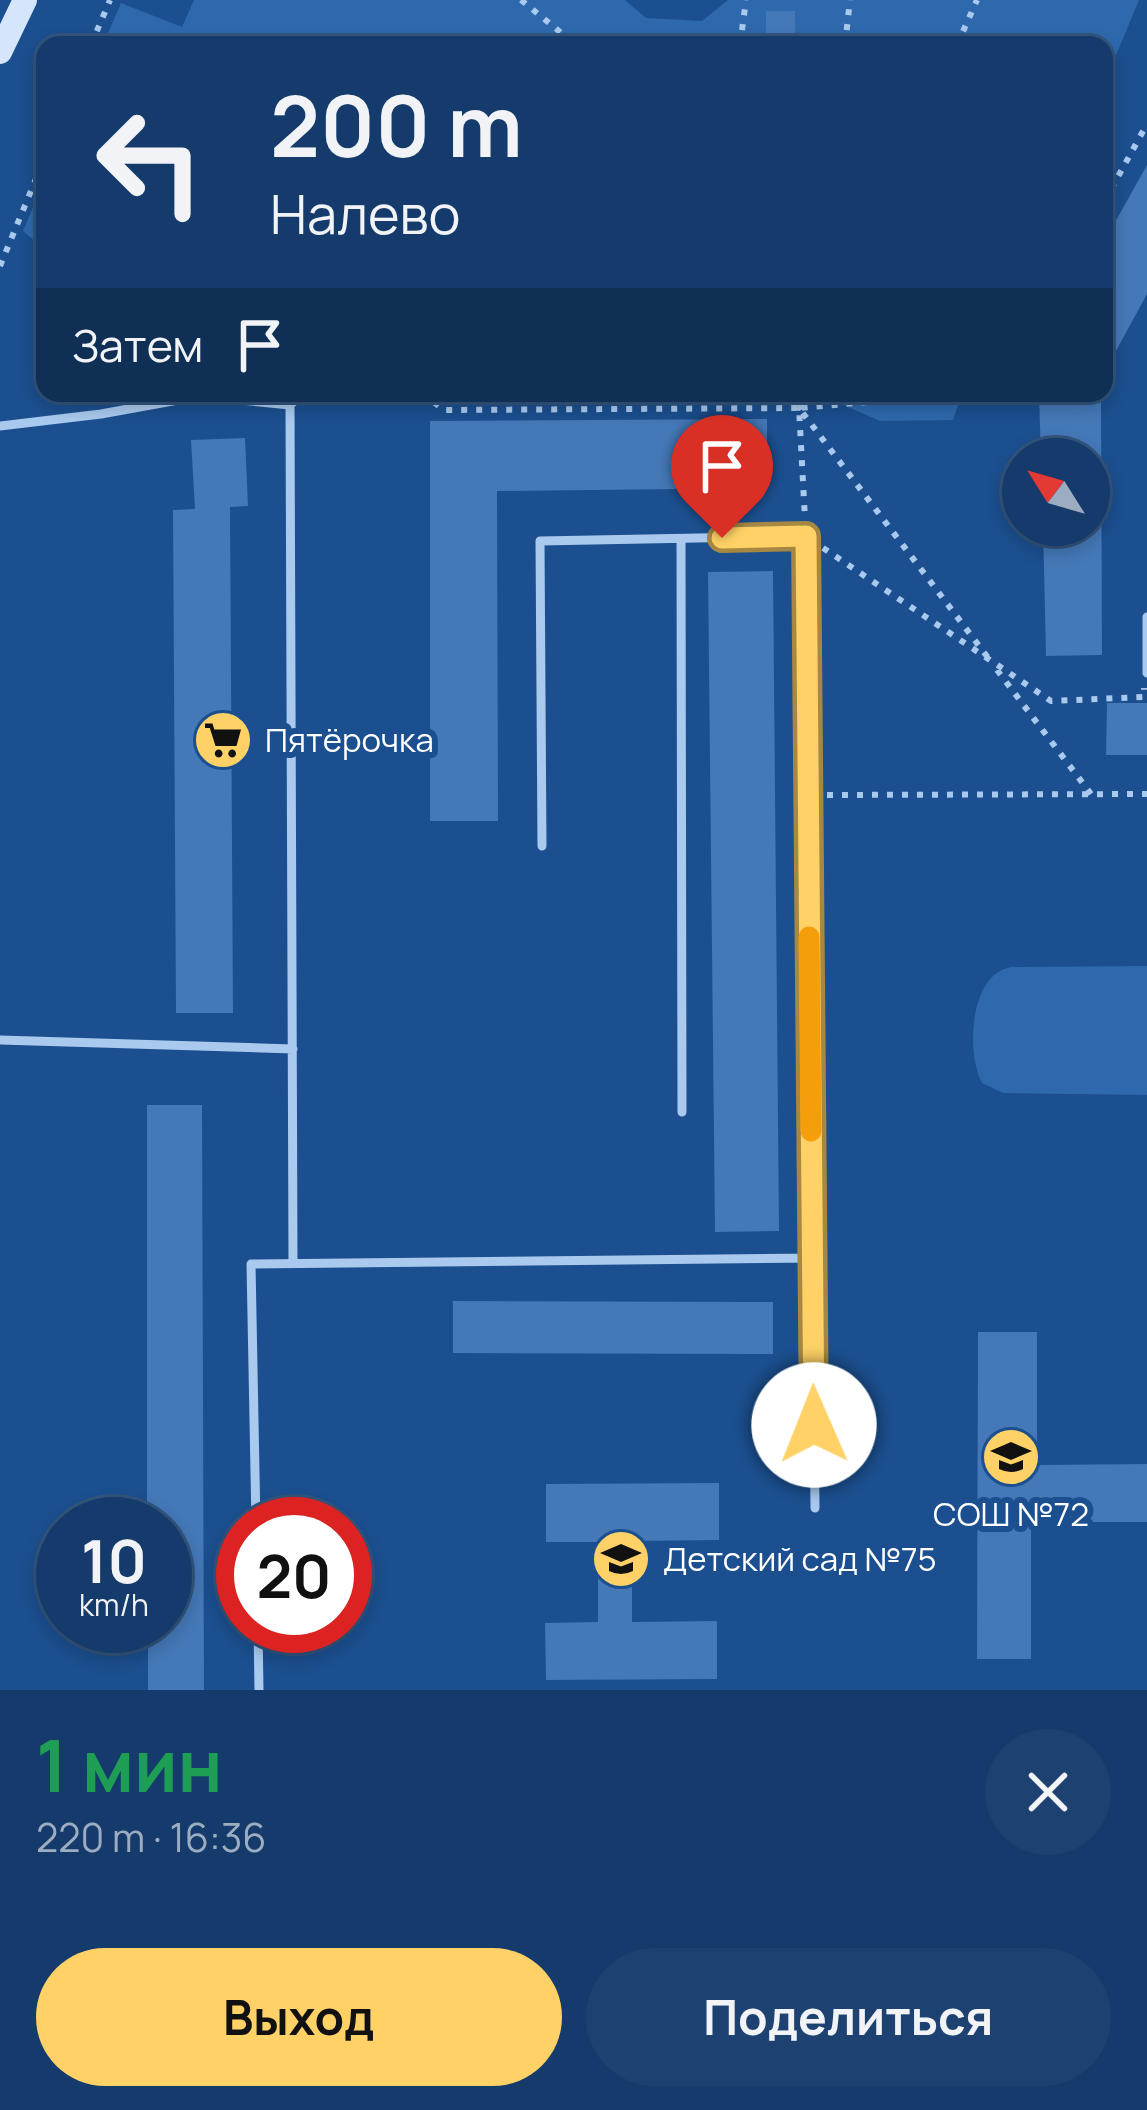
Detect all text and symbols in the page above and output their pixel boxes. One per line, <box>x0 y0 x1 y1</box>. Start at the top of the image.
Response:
text: 200 m <box>270 67 523 182</box>
icon: left <box>72 84 228 240</box>
text: Налево <box>270 176 460 250</box>
icon: arrive <box>227 312 293 378</box>
text: Затем <box>72 314 203 376</box>
pin <box>671 415 773 538</box>
icon: arrive <box>689 433 755 499</box>
north arrow <box>1002 438 1110 546</box>
map controls <box>1002 438 1110 546</box>
supermarket icon: Пятёрочка <box>192 709 254 771</box>
place label: Пятёрочка <box>265 717 434 762</box>
position arrow <box>751 1362 877 1488</box>
school or university icon: СОШ №72 <box>980 1426 1042 1488</box>
place label: СОШ №72 <box>933 1491 1089 1536</box>
speed limit sign: 20 <box>216 1497 372 1653</box>
text: 10 <box>81 1519 147 1601</box>
school or university icon: Детский сад №75 <box>590 1528 652 1590</box>
place label: Детский сад №75 <box>663 1536 937 1581</box>
text: km/h <box>79 1584 149 1625</box>
text: 1 мин <box>36 1715 223 1814</box>
button: close <box>985 1729 1111 1855</box>
text: 220 m · 16:36 <box>36 1810 266 1864</box>
button: Выход <box>36 1948 562 2086</box>
button: Поделиться <box>586 1948 1111 2086</box>

